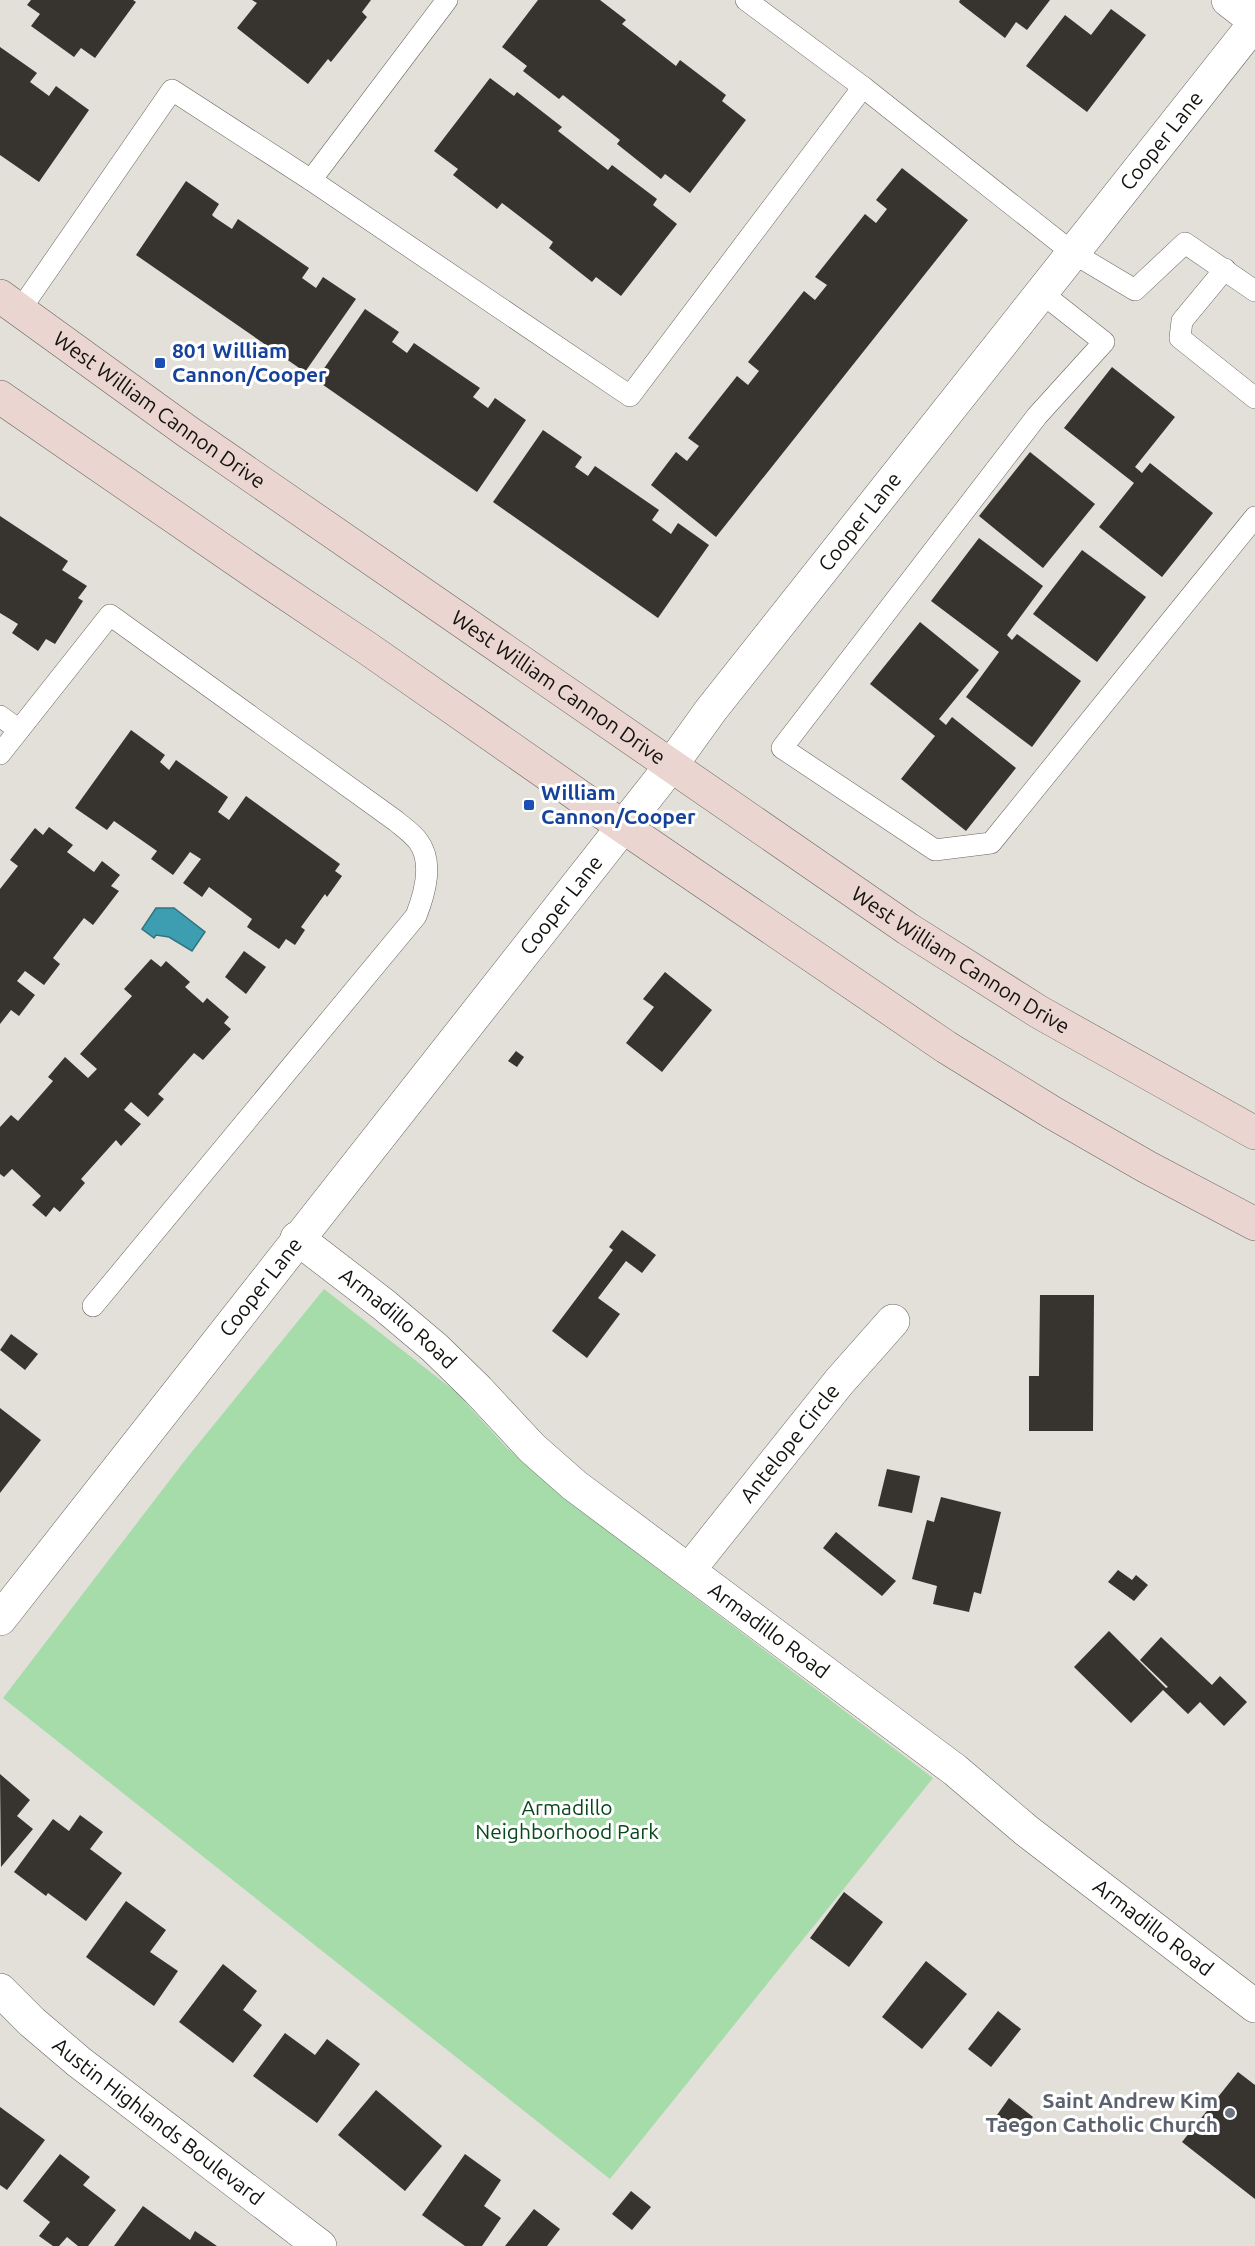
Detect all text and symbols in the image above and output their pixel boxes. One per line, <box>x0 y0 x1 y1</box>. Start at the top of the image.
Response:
street label: Cooper Lane <box>1114 86 1207 194</box>
street label: West William Cannon Drive <box>49 326 270 493</box>
place label: 801 William Cannon/Cooper <box>172 338 327 386</box>
marker: 801 William Cannon/Cooper <box>153 356 167 370</box>
street label: Cooper Lane <box>813 467 906 575</box>
street label: West William Cannon Drive <box>447 605 670 769</box>
place label: William Cannon/Cooper <box>541 780 696 828</box>
marker: William Cannon/Cooper <box>522 798 536 812</box>
street label: Cooper Lane <box>514 850 607 959</box>
street label: West William Cannon Drive <box>847 881 1074 1038</box>
street label: Cooper Lane <box>214 1232 306 1341</box>
street label: Armadillo Road <box>335 1262 462 1373</box>
street label: Antelope Circle <box>735 1379 844 1507</box>
street label: Armadillo Road <box>704 1577 834 1683</box>
park label: Armadillo Neighborhood Park <box>475 1795 659 1843</box>
street label: Armadillo Road <box>1089 1873 1218 1981</box>
street label: Austin Highlands Boulevard <box>49 2032 269 2210</box>
place label: Saint Andrew Kim Taegon Catholic Church <box>986 2088 1218 2136</box>
marker: Saint Andrew Kim Taegon Catholic Church <box>1223 2106 1237 2120</box>

